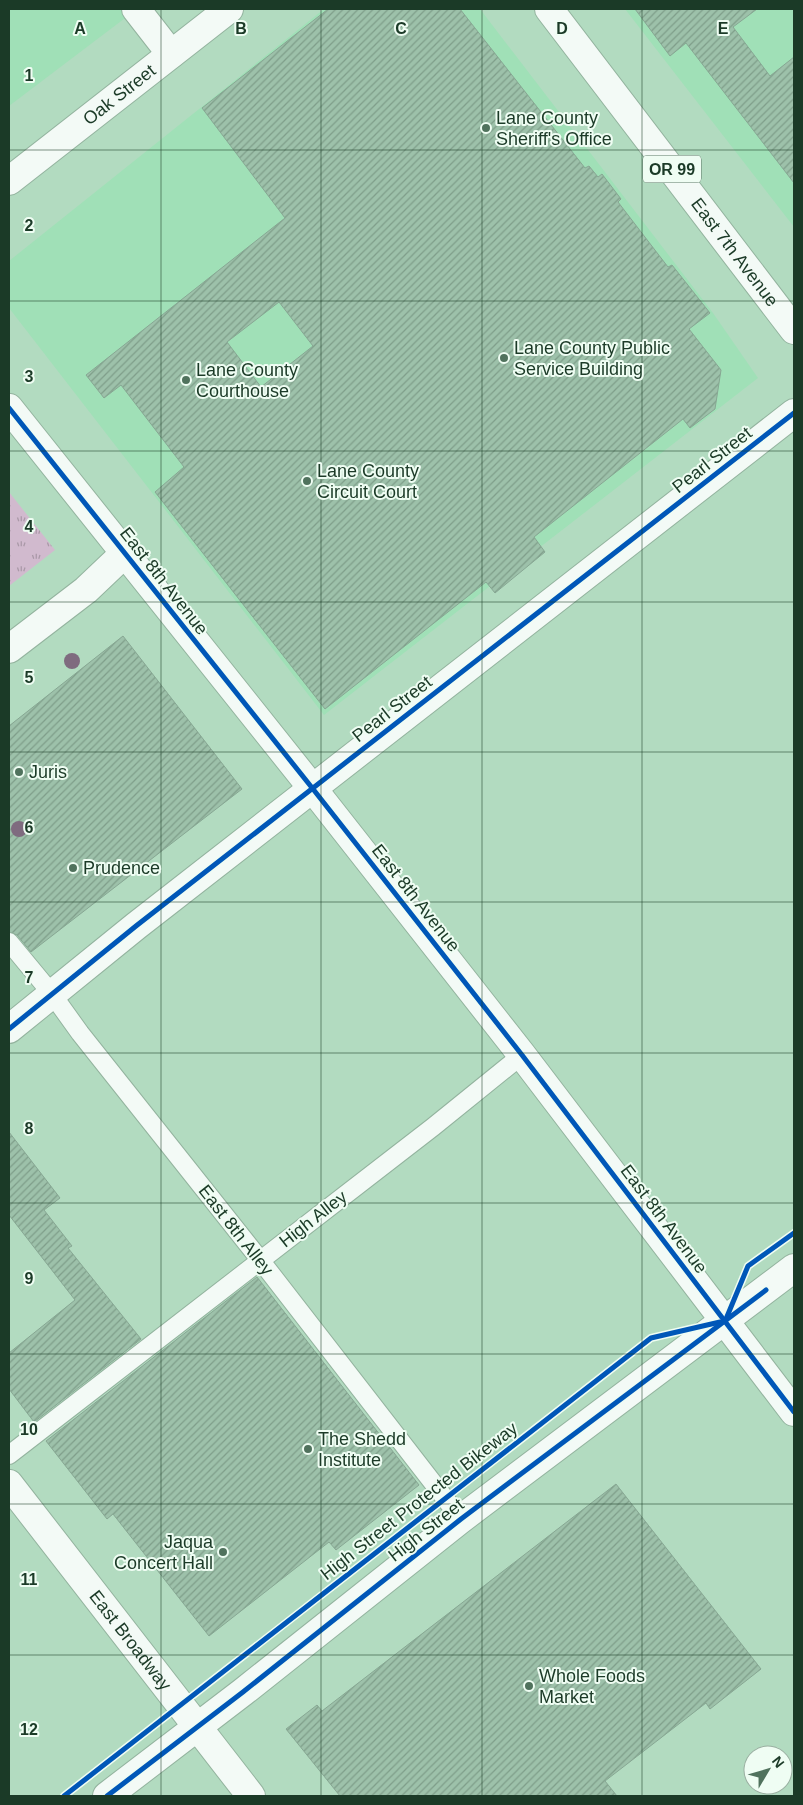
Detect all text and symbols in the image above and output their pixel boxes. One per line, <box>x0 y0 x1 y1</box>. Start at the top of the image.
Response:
text: A <box>74 20 86 37</box>
text: B <box>235 20 247 37</box>
text: C <box>395 20 407 37</box>
text: D <box>556 20 568 37</box>
text: E <box>718 20 729 37</box>
street label: Oak Street <box>79 60 159 129</box>
text: 1 <box>25 67 34 84</box>
place label: Lane County Sheriff's Office <box>496 108 612 149</box>
marker: Lane County Sheriff's Office <box>480 122 492 134</box>
road number: OR 99 <box>643 156 701 182</box>
street label: East 7th Avenue <box>687 194 782 310</box>
text: 2 <box>25 217 34 234</box>
place label: Lane County Public Service Building <box>514 338 670 379</box>
marker: Lane County Public Service Building <box>498 352 510 364</box>
place label: Lane County Courthouse <box>196 360 298 401</box>
text: 3 <box>25 368 34 385</box>
marker: Lane County Courthouse <box>180 374 192 386</box>
street label: Pearl Street <box>668 423 756 497</box>
place label: Lane County Circuit Court <box>317 461 419 502</box>
marker: Lane County Circuit Court <box>301 475 313 487</box>
text: 4 <box>25 518 34 535</box>
street label: East 8th Avenue <box>116 523 212 639</box>
text: 5 <box>25 669 34 686</box>
street label: Pearl Street <box>348 672 436 746</box>
place label: Juris <box>29 762 67 782</box>
marker: Juris <box>13 766 25 778</box>
text: 6 <box>25 819 34 836</box>
street label: East 8th Avenue <box>368 840 464 956</box>
place label: Prudence <box>83 858 160 878</box>
marker: Prudence <box>67 862 79 874</box>
text: 7 <box>25 969 34 986</box>
text: 8 <box>25 1120 34 1137</box>
street label: East 8th Avenue <box>617 1161 711 1277</box>
street label: East 8th Alley <box>195 1181 277 1279</box>
street label: High Alley <box>275 1186 351 1252</box>
text: 9 <box>25 1270 34 1287</box>
street label: High Street Protected Bikeway <box>316 1417 522 1585</box>
text: 10 <box>20 1421 38 1438</box>
place label: The Shedd Institute <box>318 1429 406 1470</box>
marker: The Shedd Institute <box>302 1443 314 1455</box>
street label: High Street <box>384 1494 468 1566</box>
place label: Jaqua Concert Hall <box>114 1532 214 1573</box>
marker: Jaqua Concert Hall <box>217 1546 229 1558</box>
text: 11 <box>21 1571 38 1588</box>
street label: East Broadway <box>85 1586 175 1694</box>
place label: Whole Foods Market <box>539 1666 645 1707</box>
marker: Whole Foods Market <box>523 1680 535 1692</box>
text: 12 <box>20 1721 38 1738</box>
north arrow <box>743 1745 793 1795</box>
text: N <box>769 1753 788 1771</box>

